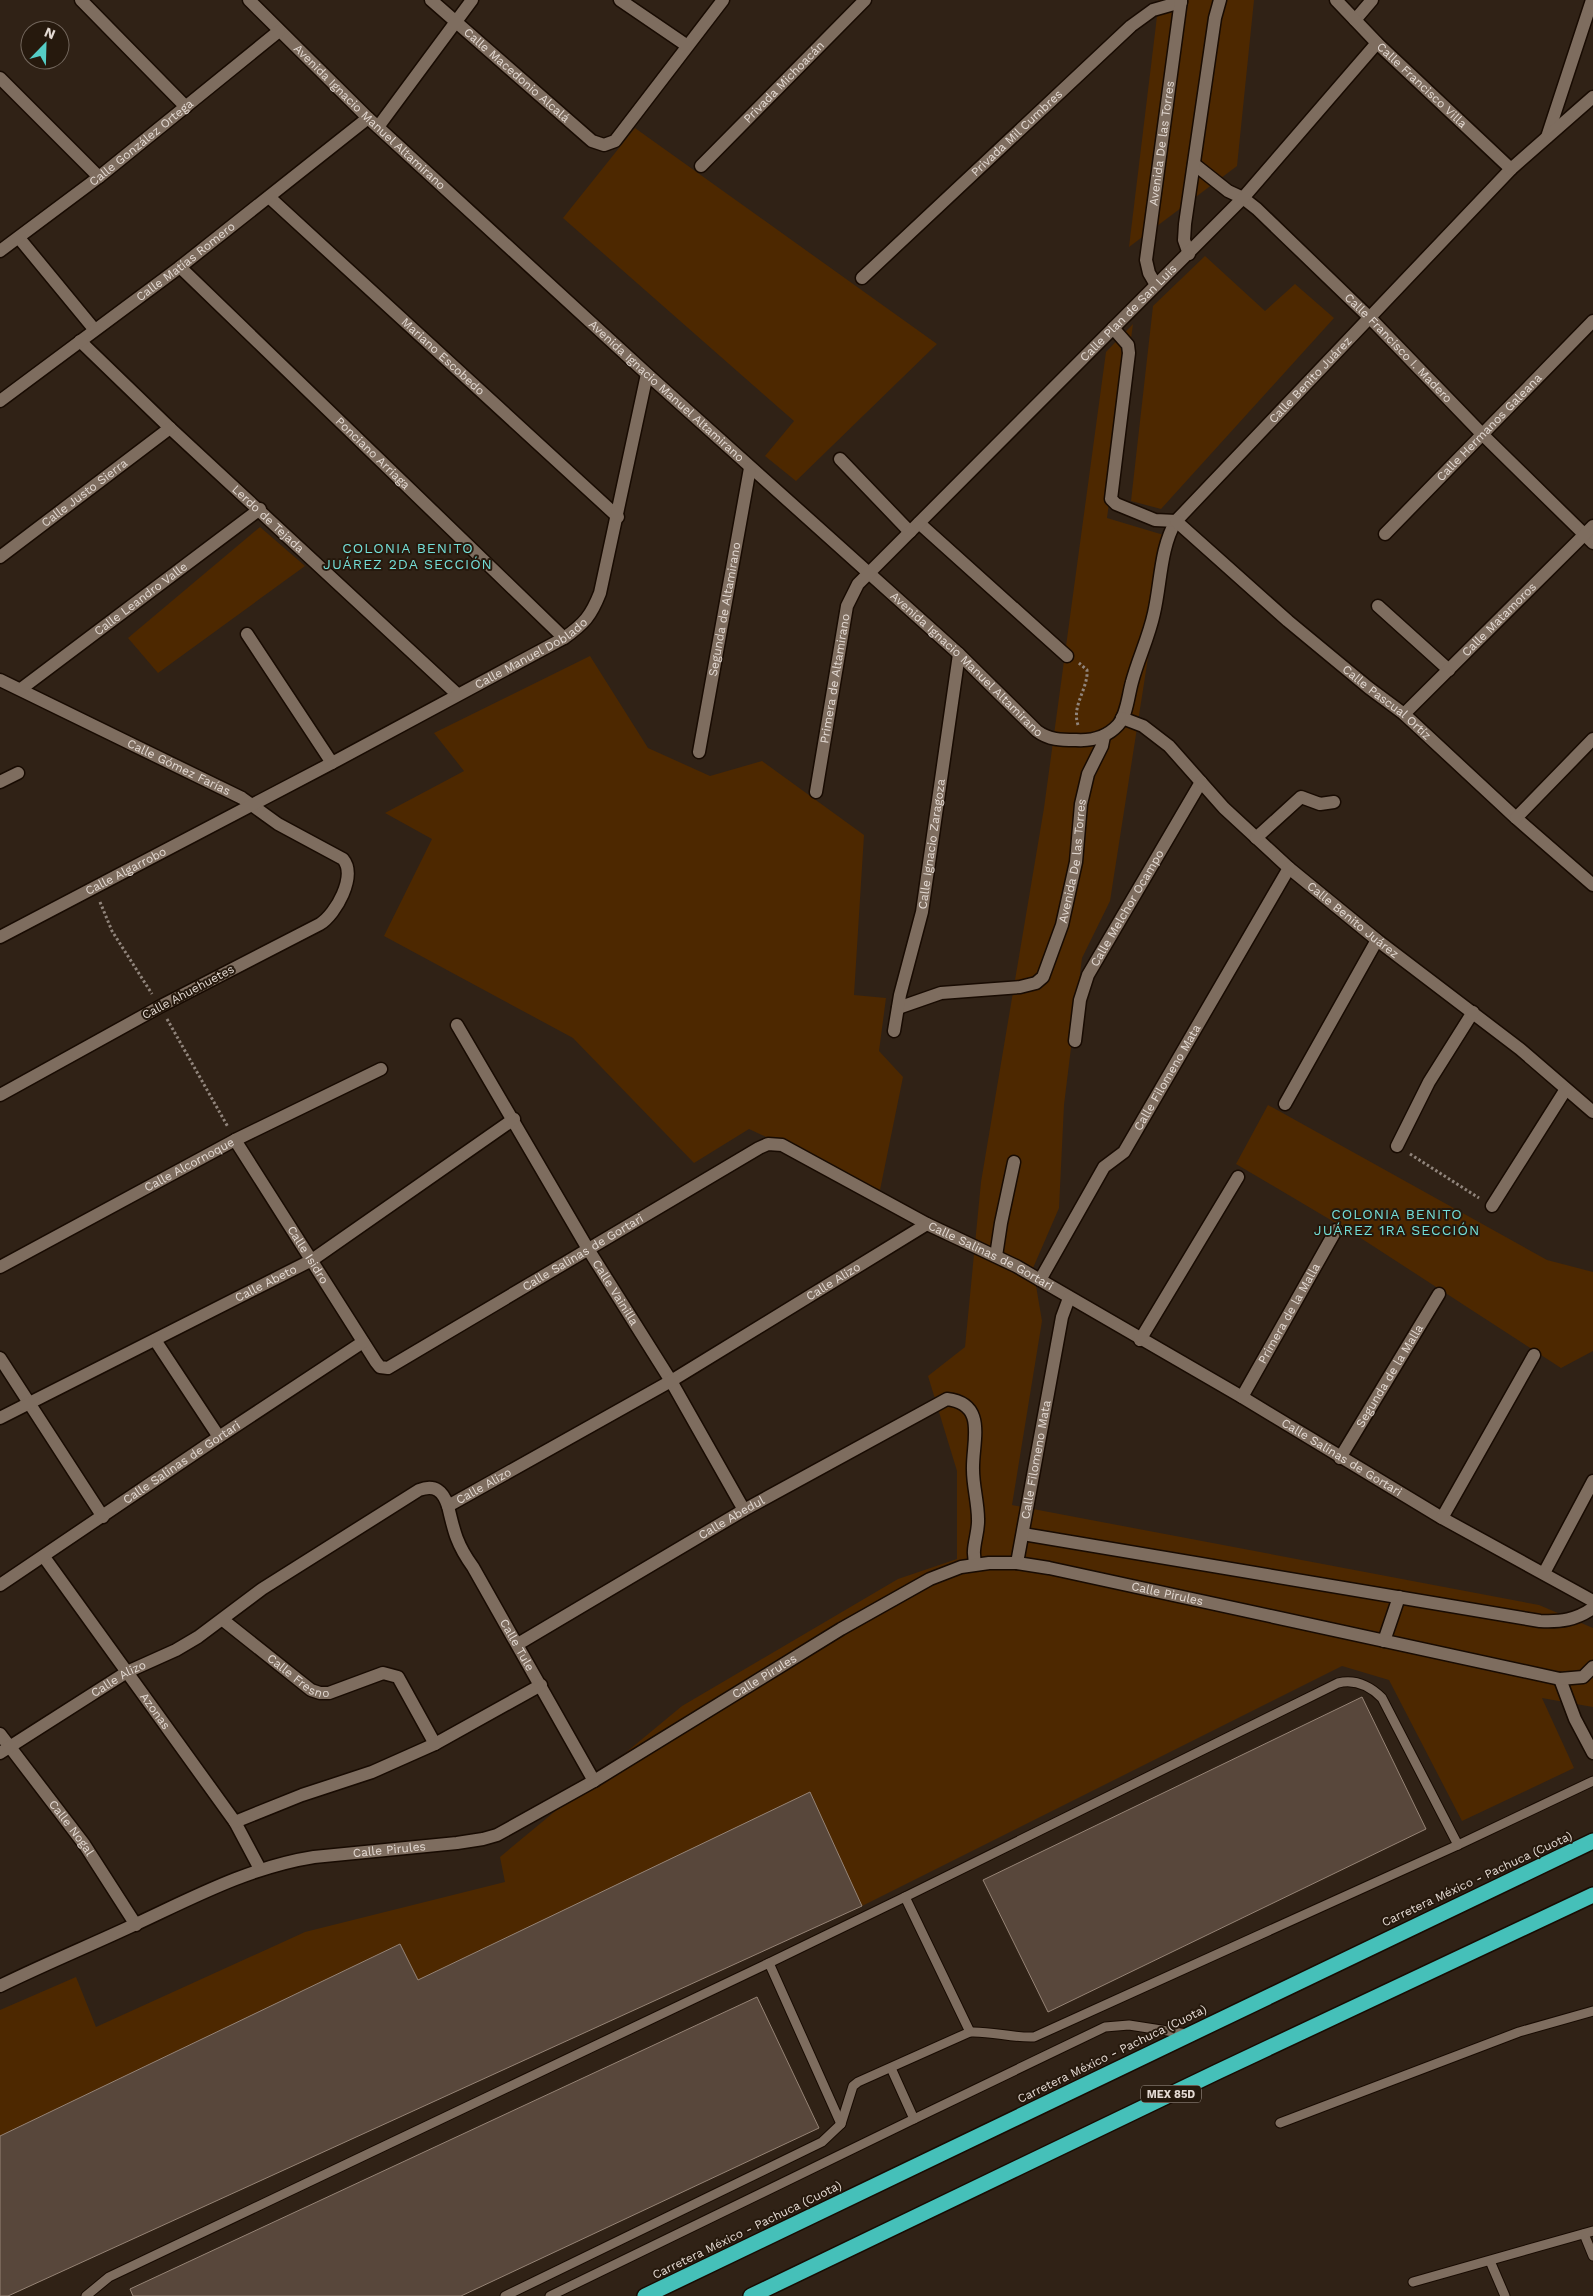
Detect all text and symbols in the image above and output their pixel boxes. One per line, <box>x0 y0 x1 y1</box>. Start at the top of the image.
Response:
north arrow <box>20 20 70 70</box>
text: N <box>42 24 58 42</box>
street label: Calle Macedonio Alcalá <box>461 25 573 125</box>
street label: Privada Michoacán <box>741 38 827 126</box>
street label: Calle Francisco Villa <box>1374 40 1470 131</box>
street label: Avenida Ignacio Manuel Altamirano <box>291 41 448 193</box>
street label: Avenida De las Torres <box>1146 80 1177 207</box>
street label: Privada Mil Cumbres <box>968 87 1065 179</box>
street label: Calle González Ortega <box>86 96 196 189</box>
street label: Calle Matías Romero <box>133 219 238 304</box>
street label: Calle Plan de San Luis <box>1077 262 1180 364</box>
street label: Calle Francisco I. Madero <box>1342 290 1455 406</box>
street label: Mariano Escobedo <box>399 315 487 398</box>
street label: Avenida Ignacio Manuel Altamirano <box>586 317 747 465</box>
street label: Calle Benito Juárez <box>1266 334 1355 426</box>
street label: Calle Hermanos Galeana <box>1434 371 1545 484</box>
street label: Ponciano Arriaga <box>333 414 413 492</box>
street label: Calle Justo Sierra <box>39 456 130 530</box>
street label: Lerdo de Tejada <box>229 482 307 556</box>
district label: COLONIA BENITO JUÁREZ 2DA SECCIÓN <box>323 540 493 572</box>
street label: Segunda de Altamirano <box>706 541 744 678</box>
street label: Calle Leandro Valle <box>92 559 190 638</box>
street label: Calle Matamoros <box>1459 580 1539 659</box>
street label: Avenida Ignacio Manuel Altamirano <box>888 589 1045 740</box>
street label: Primera de Altamirano <box>817 613 853 744</box>
street label: Calle Manuel Doblado <box>472 615 590 692</box>
street label: Calle Pascual Ortíz <box>1340 662 1434 742</box>
street label: Calle Gómez Farías <box>125 736 233 798</box>
street label: Calle Ignacio Zaragoza <box>915 778 948 910</box>
street label: Avenida De las Torres <box>1056 797 1089 924</box>
street label: Calle Algarrobo <box>83 844 169 898</box>
street label: Calle Melchor Ocampo <box>1087 847 1167 969</box>
street label: Calle Benito Juárez <box>1304 879 1402 961</box>
street label: Calle Ahuehuetes <box>139 962 237 1022</box>
street label: Calle Filomeno Mata <box>1131 1022 1204 1133</box>
street label: Calle Alcornoque <box>142 1135 236 1195</box>
district label: COLONIA BENITO JUÁREZ 1RA SECCIÓN <box>1314 1206 1480 1238</box>
street label: Calle Salinas de Gortari <box>520 1211 646 1294</box>
street label: Calle Salinas de Gortari <box>926 1219 1056 1293</box>
street label: Calle Isidro <box>284 1223 331 1286</box>
street label: Calle Vainilla <box>590 1257 641 1328</box>
street label: Calle Alizo <box>803 1260 863 1304</box>
street label: Primera de la Malla <box>1255 1260 1323 1366</box>
street label: Calle Abeto <box>233 1262 299 1305</box>
street label: Segunda de la Malla <box>1353 1321 1426 1430</box>
street label: Calle Filomeno Mata <box>1018 1399 1054 1520</box>
street label: Calle Salinas de Gortari <box>1279 1416 1405 1499</box>
street label: Calle Salinas de Gortari <box>120 1418 243 1507</box>
street label: Calle Alizo <box>454 1465 514 1507</box>
street label: Calle Abedul <box>696 1493 767 1542</box>
street label: Calle Pirules <box>1130 1579 1205 1608</box>
street label: Calle Tule <box>497 1616 537 1673</box>
street label: Calle Fresno <box>264 1651 330 1700</box>
street label: Calle Pirules <box>730 1651 799 1701</box>
street label: Calle Alizo <box>88 1657 148 1700</box>
street label: Azonas <box>137 1690 173 1732</box>
street label: Calle Nogal <box>46 1797 97 1859</box>
street label: Carretera México - Pachuca (Cuota) <box>1380 1829 1574 1929</box>
street label: Calle Pirules <box>352 1839 426 1860</box>
street label: Carretera México - Pachuca (Cuota) <box>1015 2002 1209 2106</box>
road number: MEX 85D <box>1141 2086 1201 2102</box>
street label: Carretera México - Pachuca (Cuota) <box>650 2178 844 2282</box>

